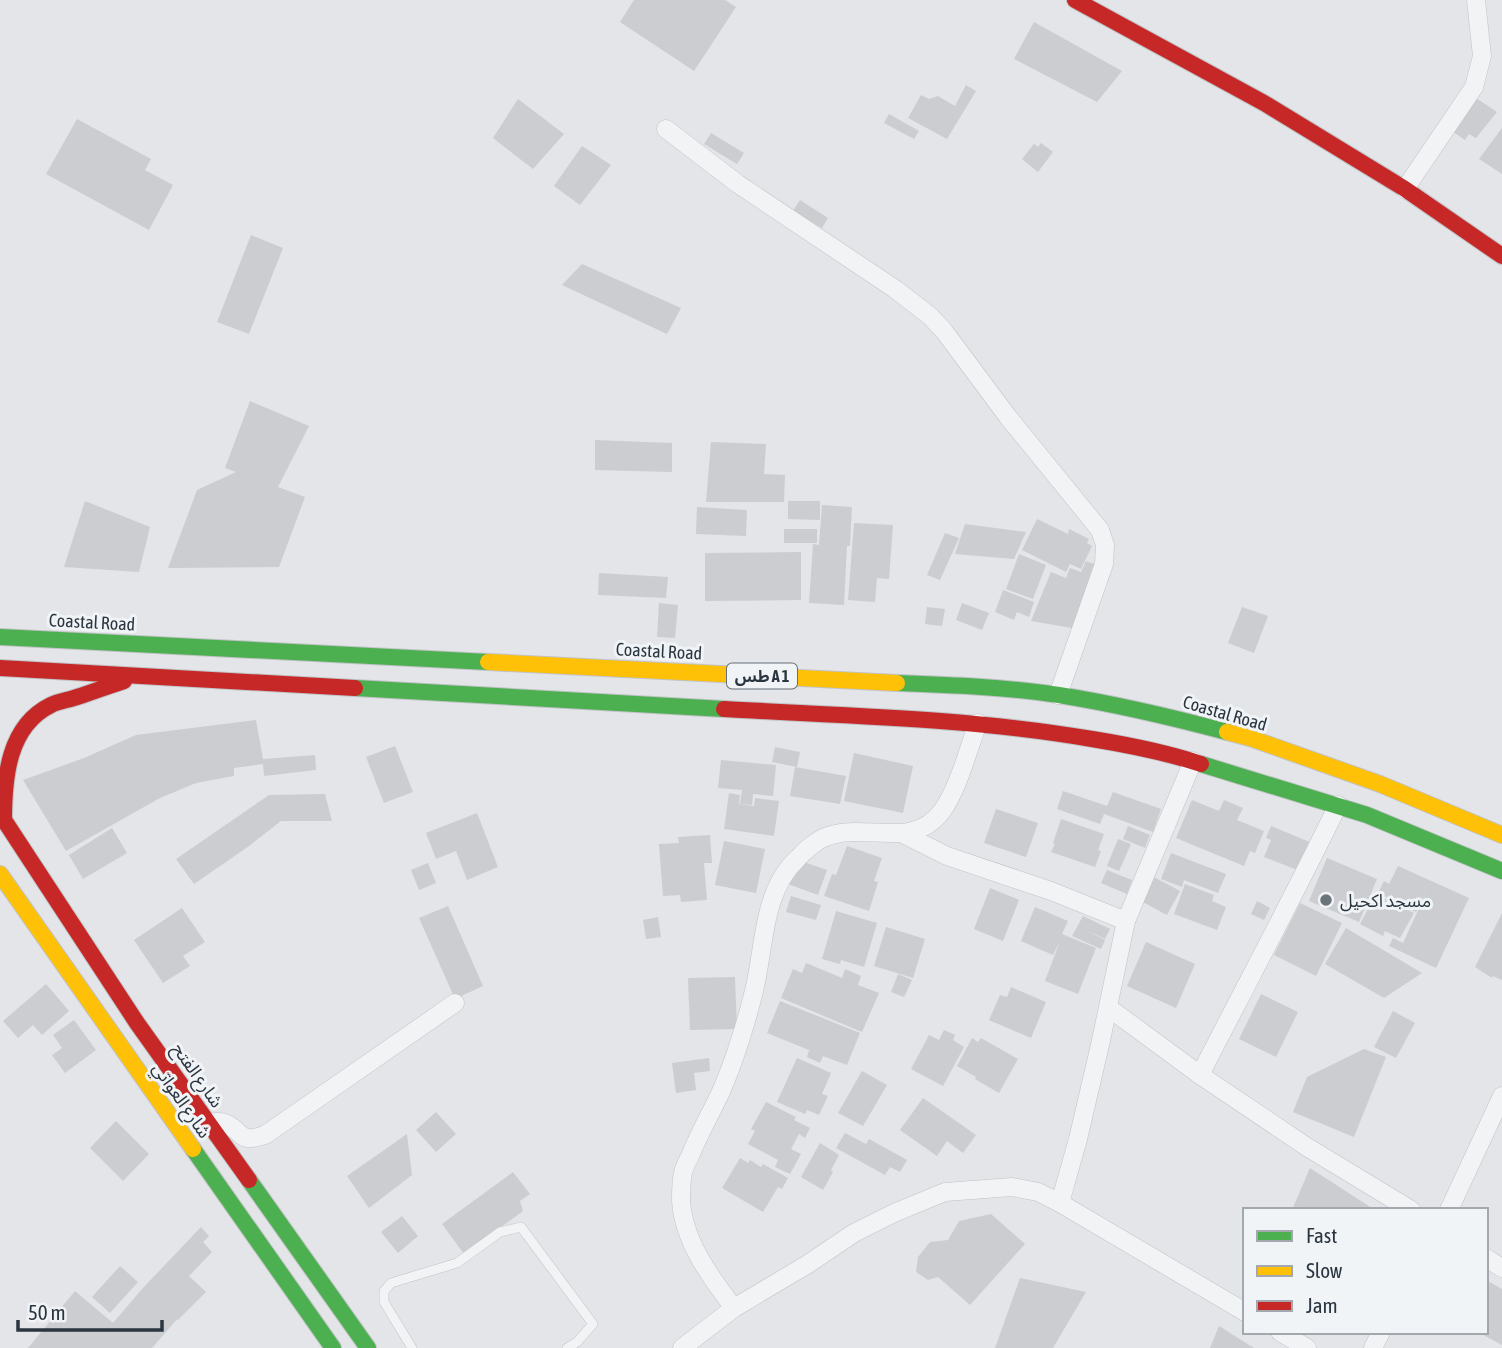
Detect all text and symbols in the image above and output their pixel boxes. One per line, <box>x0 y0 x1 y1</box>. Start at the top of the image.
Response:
street label: Coastal Road <box>48 609 136 635</box>
street label: Coastal Road <box>615 638 703 664</box>
road number: طس A 1 <box>727 664 797 688</box>
street label: Coastal Road <box>1181 691 1269 735</box>
place label: مسجد اكحيل <box>1340 890 1431 912</box>
marker: مسجد اكحيل <box>1318 892 1334 908</box>
street label: شارع الفتح <box>165 1039 228 1114</box>
street label: شارع العواتي <box>145 1058 216 1144</box>
legend <box>1243 1208 1488 1334</box>
text: Fast <box>1306 1223 1337 1247</box>
text: Slow <box>1306 1258 1343 1282</box>
scale bar <box>18 1288 161 1332</box>
text: Jam <box>1306 1293 1338 1317</box>
text: 50 m <box>28 1300 66 1324</box>

